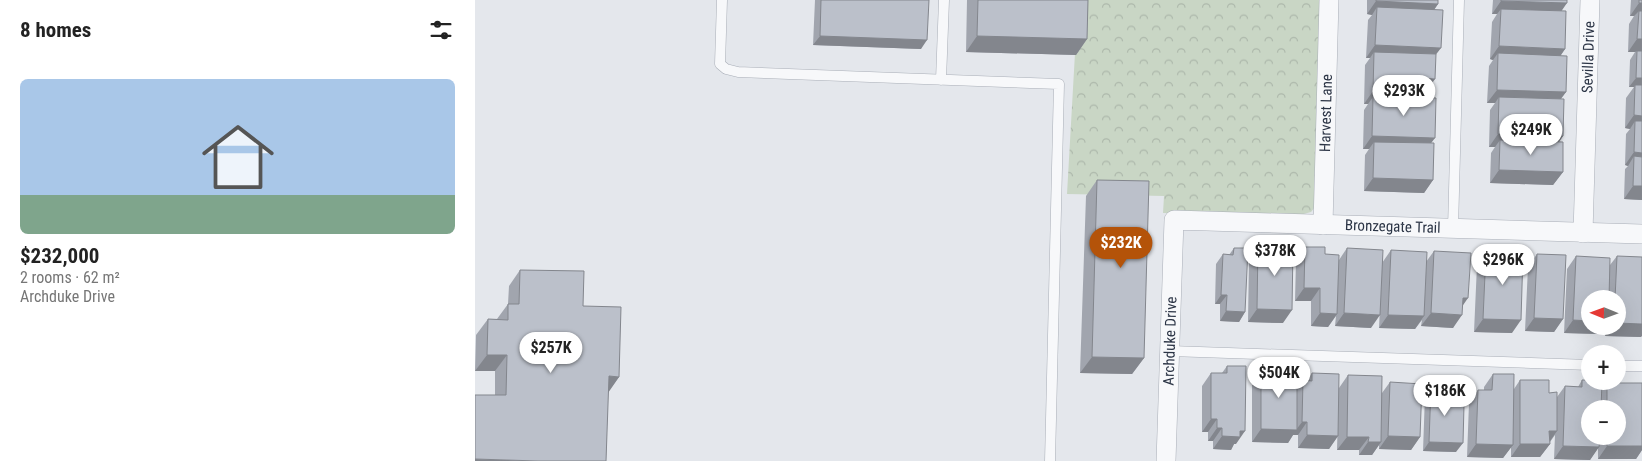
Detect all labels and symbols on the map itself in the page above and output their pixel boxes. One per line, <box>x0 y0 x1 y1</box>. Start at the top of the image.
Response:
street label: Sevilla Drive <box>1578 21 1598 93</box>
street label: Harvest Lane <box>1316 74 1336 152</box>
pin: $293K <box>1369 74 1439 117</box>
pin: $249K <box>1496 114 1566 156</box>
street label: Bronzegate Trail <box>1345 216 1441 237</box>
pin: $232K <box>1086 226 1156 269</box>
pin: $378K <box>1240 234 1310 277</box>
pin: $296K <box>1468 244 1538 286</box>
north arrow <box>1581 290 1626 335</box>
street label: Archduke Drive <box>1160 296 1180 386</box>
pin: $257K <box>516 332 586 374</box>
pin: $504K <box>1244 356 1314 399</box>
pin: $186K <box>1410 374 1480 417</box>

